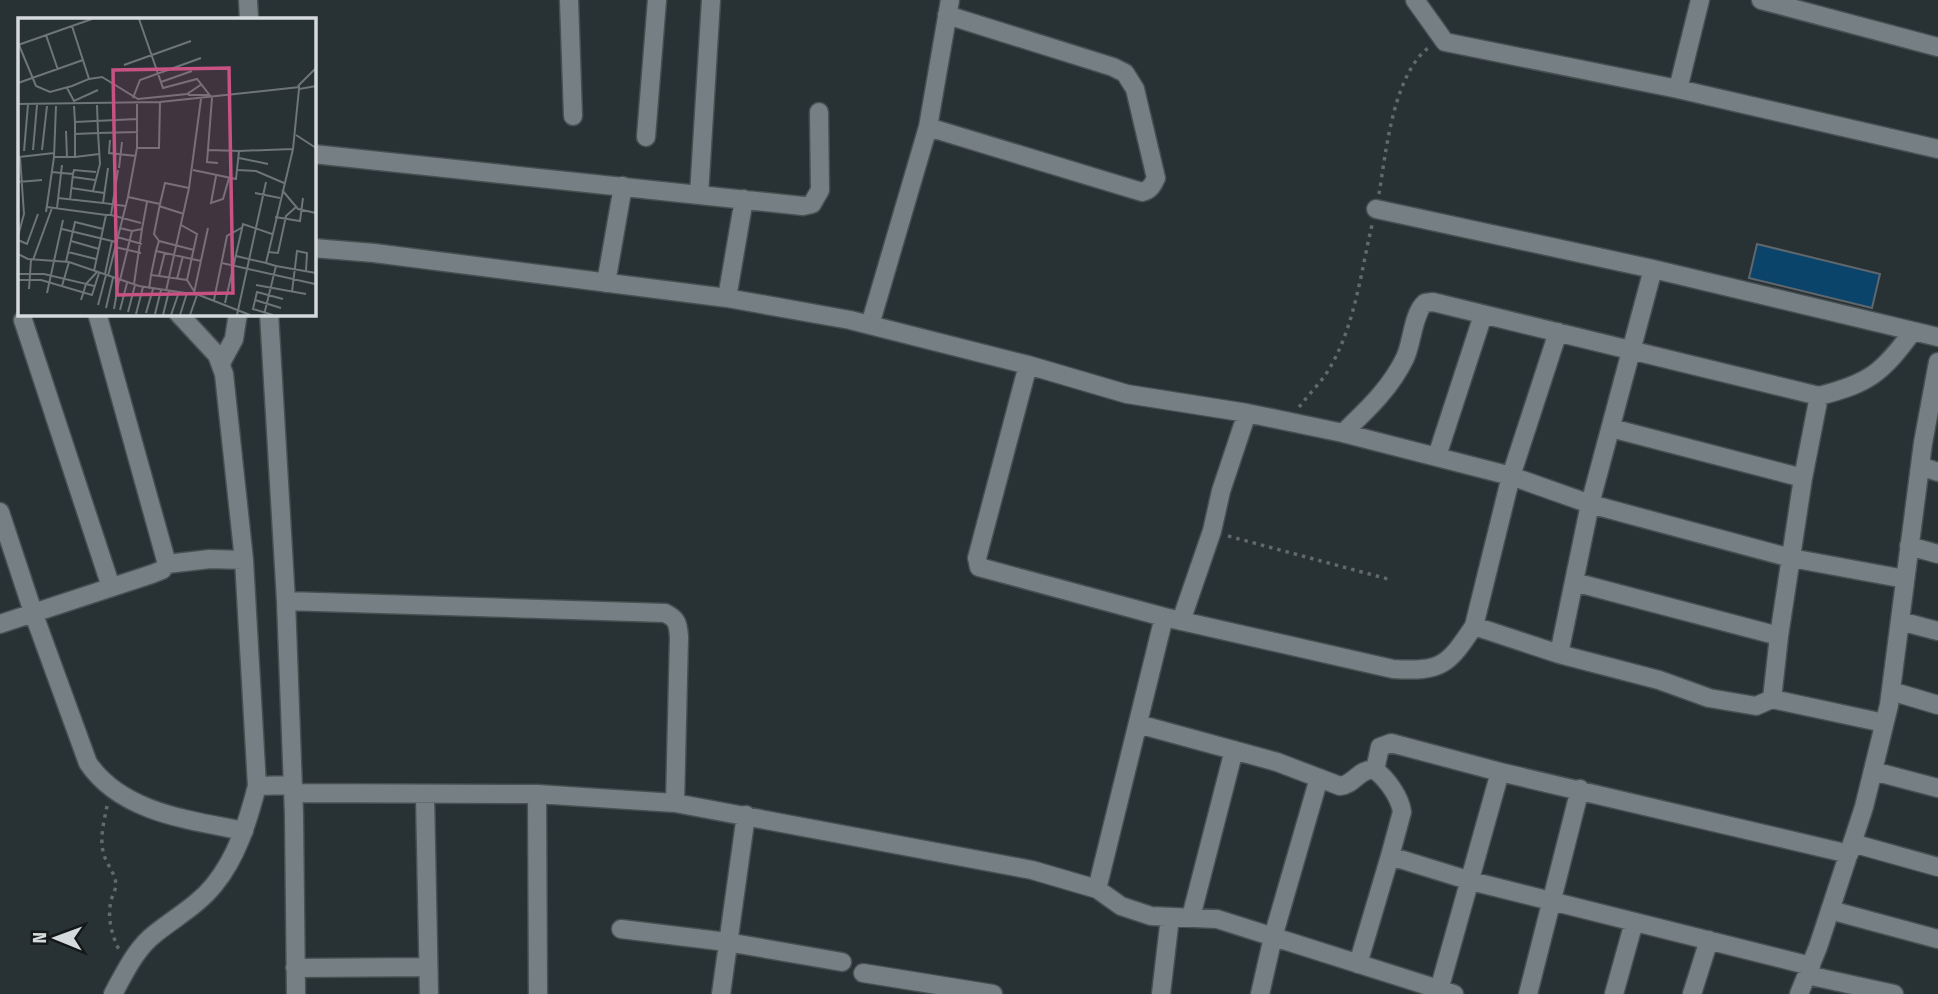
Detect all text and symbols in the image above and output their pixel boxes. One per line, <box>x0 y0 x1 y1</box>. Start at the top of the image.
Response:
inset map <box>18 18 315 315</box>
north arrow <box>21 903 91 973</box>
text: N <box>28 932 51 944</box>

